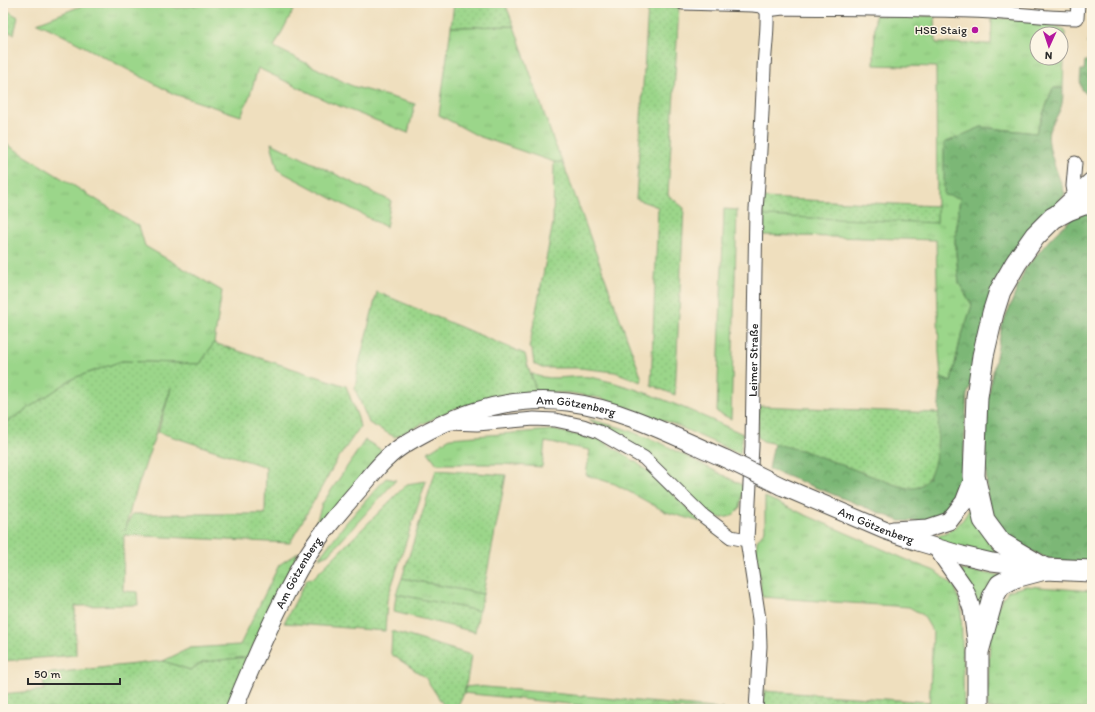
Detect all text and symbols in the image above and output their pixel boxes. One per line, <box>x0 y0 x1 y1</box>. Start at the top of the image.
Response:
place label: HSB Staig <box>915 23 968 37</box>
marker: HSB Staig <box>970 25 980 35</box>
north arrow <box>1029 26 1069 66</box>
text: N <box>1044 49 1053 62</box>
street label: Leimer Straße <box>746 323 761 397</box>
street label: Am Götzenberg <box>536 393 618 420</box>
street label: Am Götzenberg <box>836 504 917 547</box>
street label: Am Götzenberg <box>273 533 325 611</box>
scale bar <box>28 660 120 686</box>
text: 50 m <box>34 667 60 681</box>

